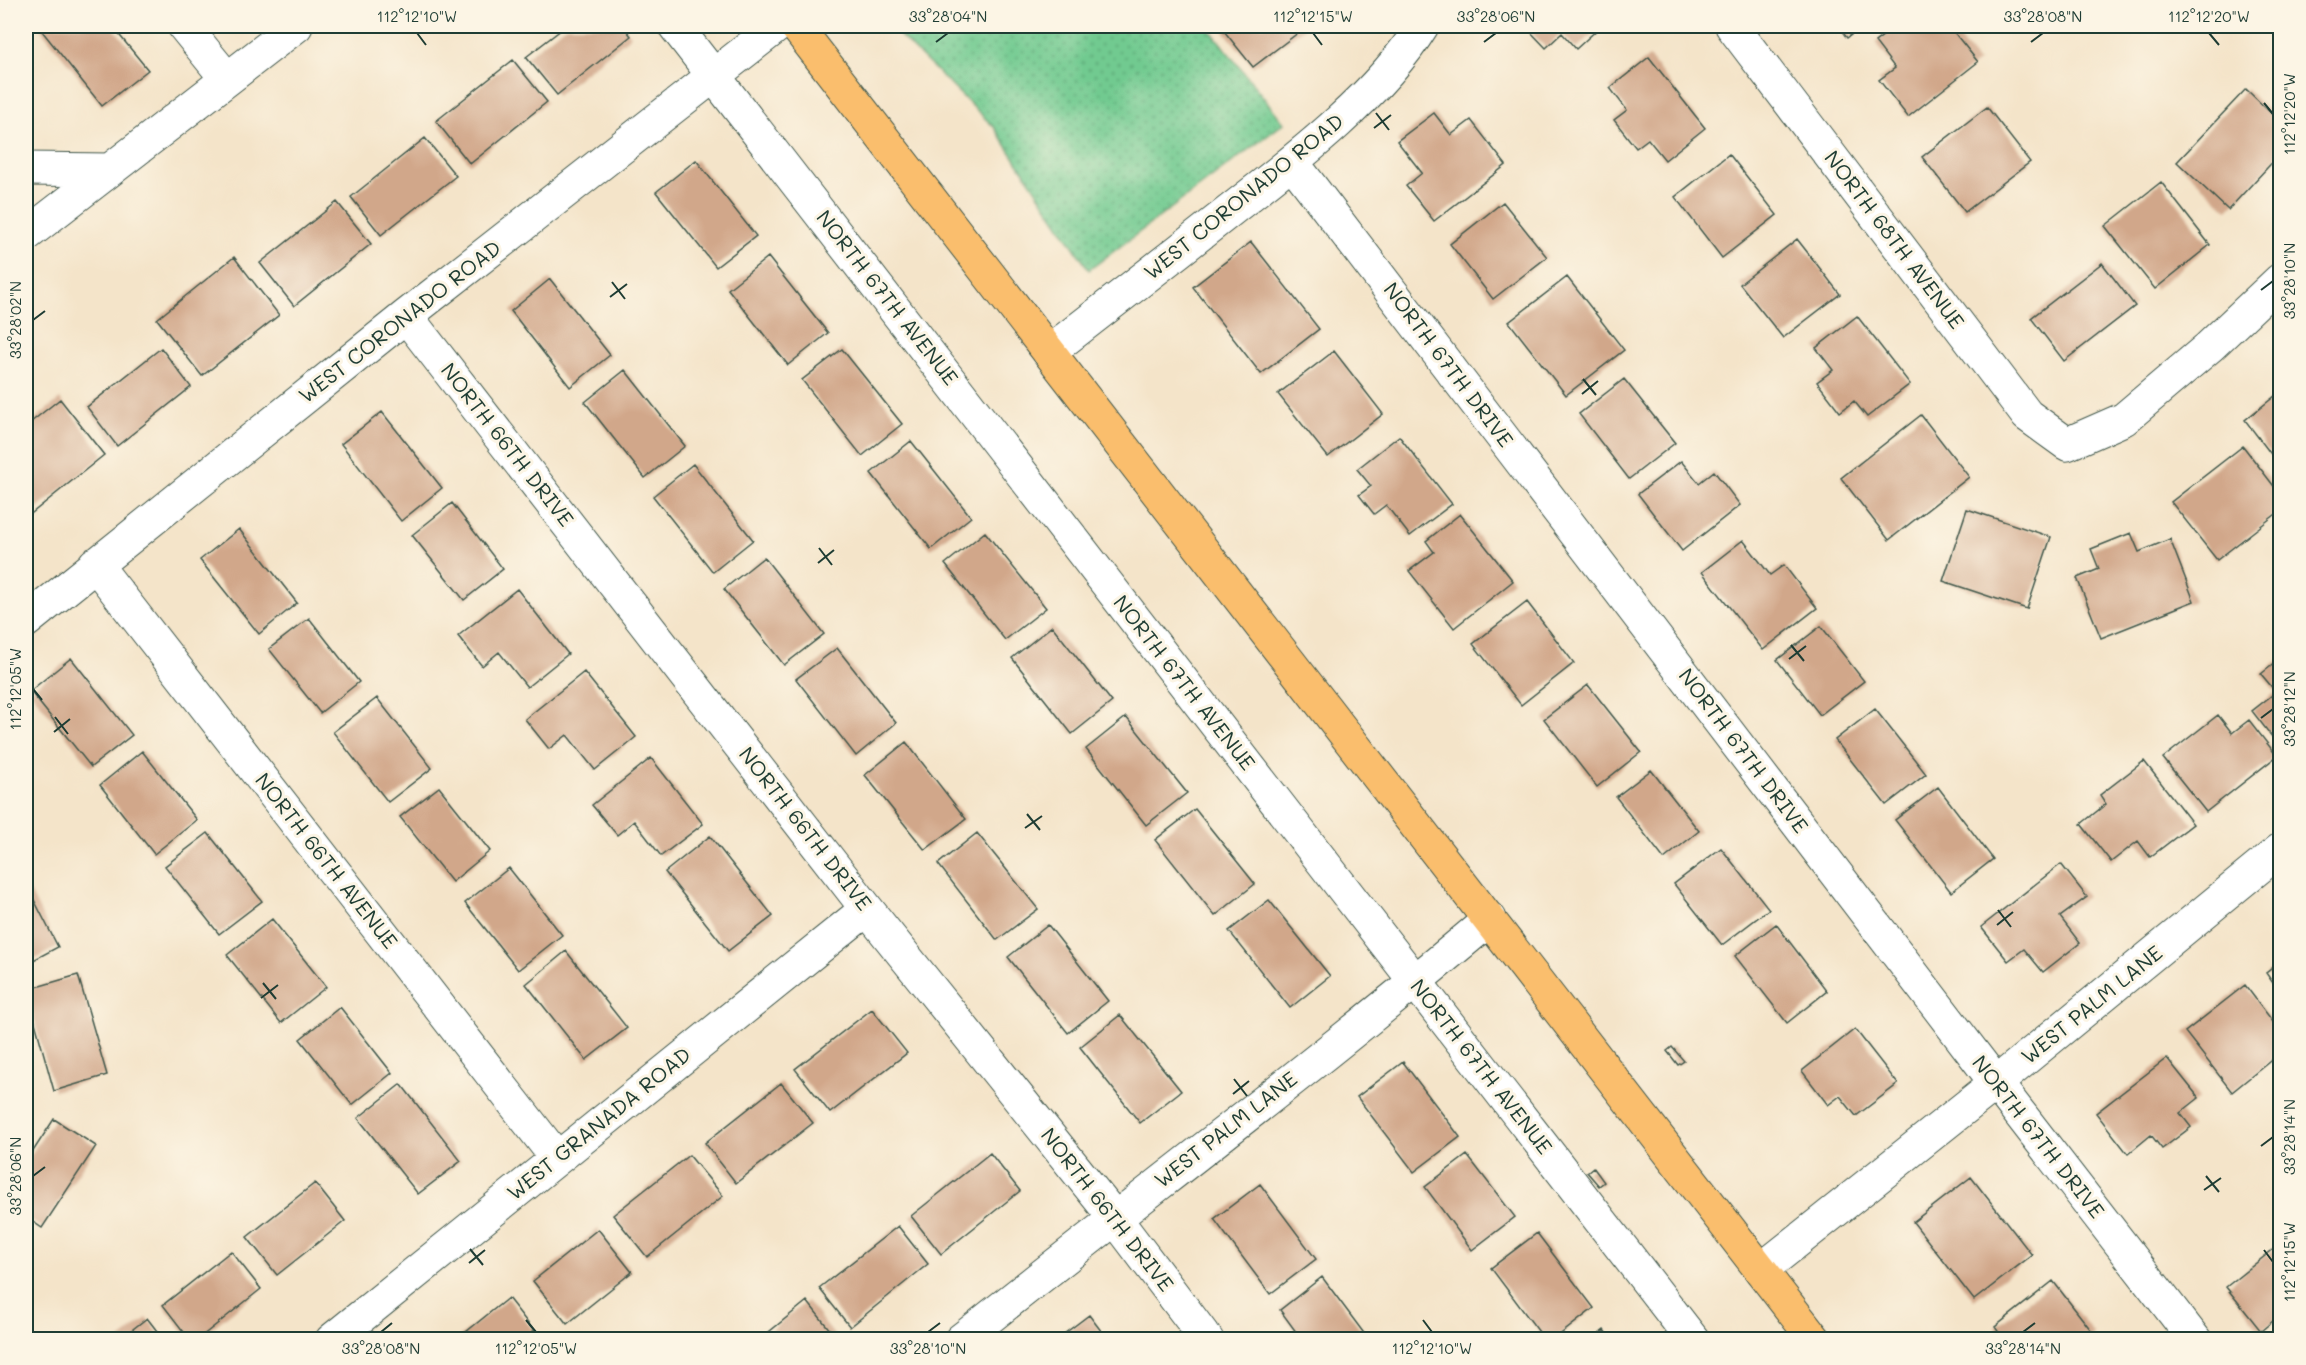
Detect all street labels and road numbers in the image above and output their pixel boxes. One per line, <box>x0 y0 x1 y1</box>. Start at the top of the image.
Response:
street label: WEST CORONADO ROAD <box>1138 107 1348 285</box>
street label: NORTH 68TH AVENUE <box>1819 145 1971 334</box>
street label: NORTH 67TH AVENUE <box>811 204 965 390</box>
street label: WEST CORONADO ROAD <box>293 233 506 408</box>
street label: NORTH 67TH DRIVE <box>1378 276 1520 452</box>
street label: NORTH 66TH DRIVE <box>436 357 581 531</box>
street label: NORTH 67TH AVENUE <box>1108 589 1262 775</box>
street label: NORTH 67TH DRIVE <box>1673 662 1815 838</box>
street label: NORTH 66TH DRIVE <box>734 741 879 915</box>
street label: NORTH 66TH AVENUE <box>250 767 404 954</box>
street label: WEST PALM LANE <box>2015 939 2167 1069</box>
street label: NORTH 67TH AVENUE <box>1405 973 1559 1159</box>
street label: WEST GRANADA ROAD <box>501 1040 696 1205</box>
street label: NORTH 67TH DRIVE <box>1967 1049 2111 1223</box>
street label: WEST PALM LANE <box>1148 1065 1302 1193</box>
street label: NORTH 66TH DRIVE <box>1036 1122 1181 1296</box>

